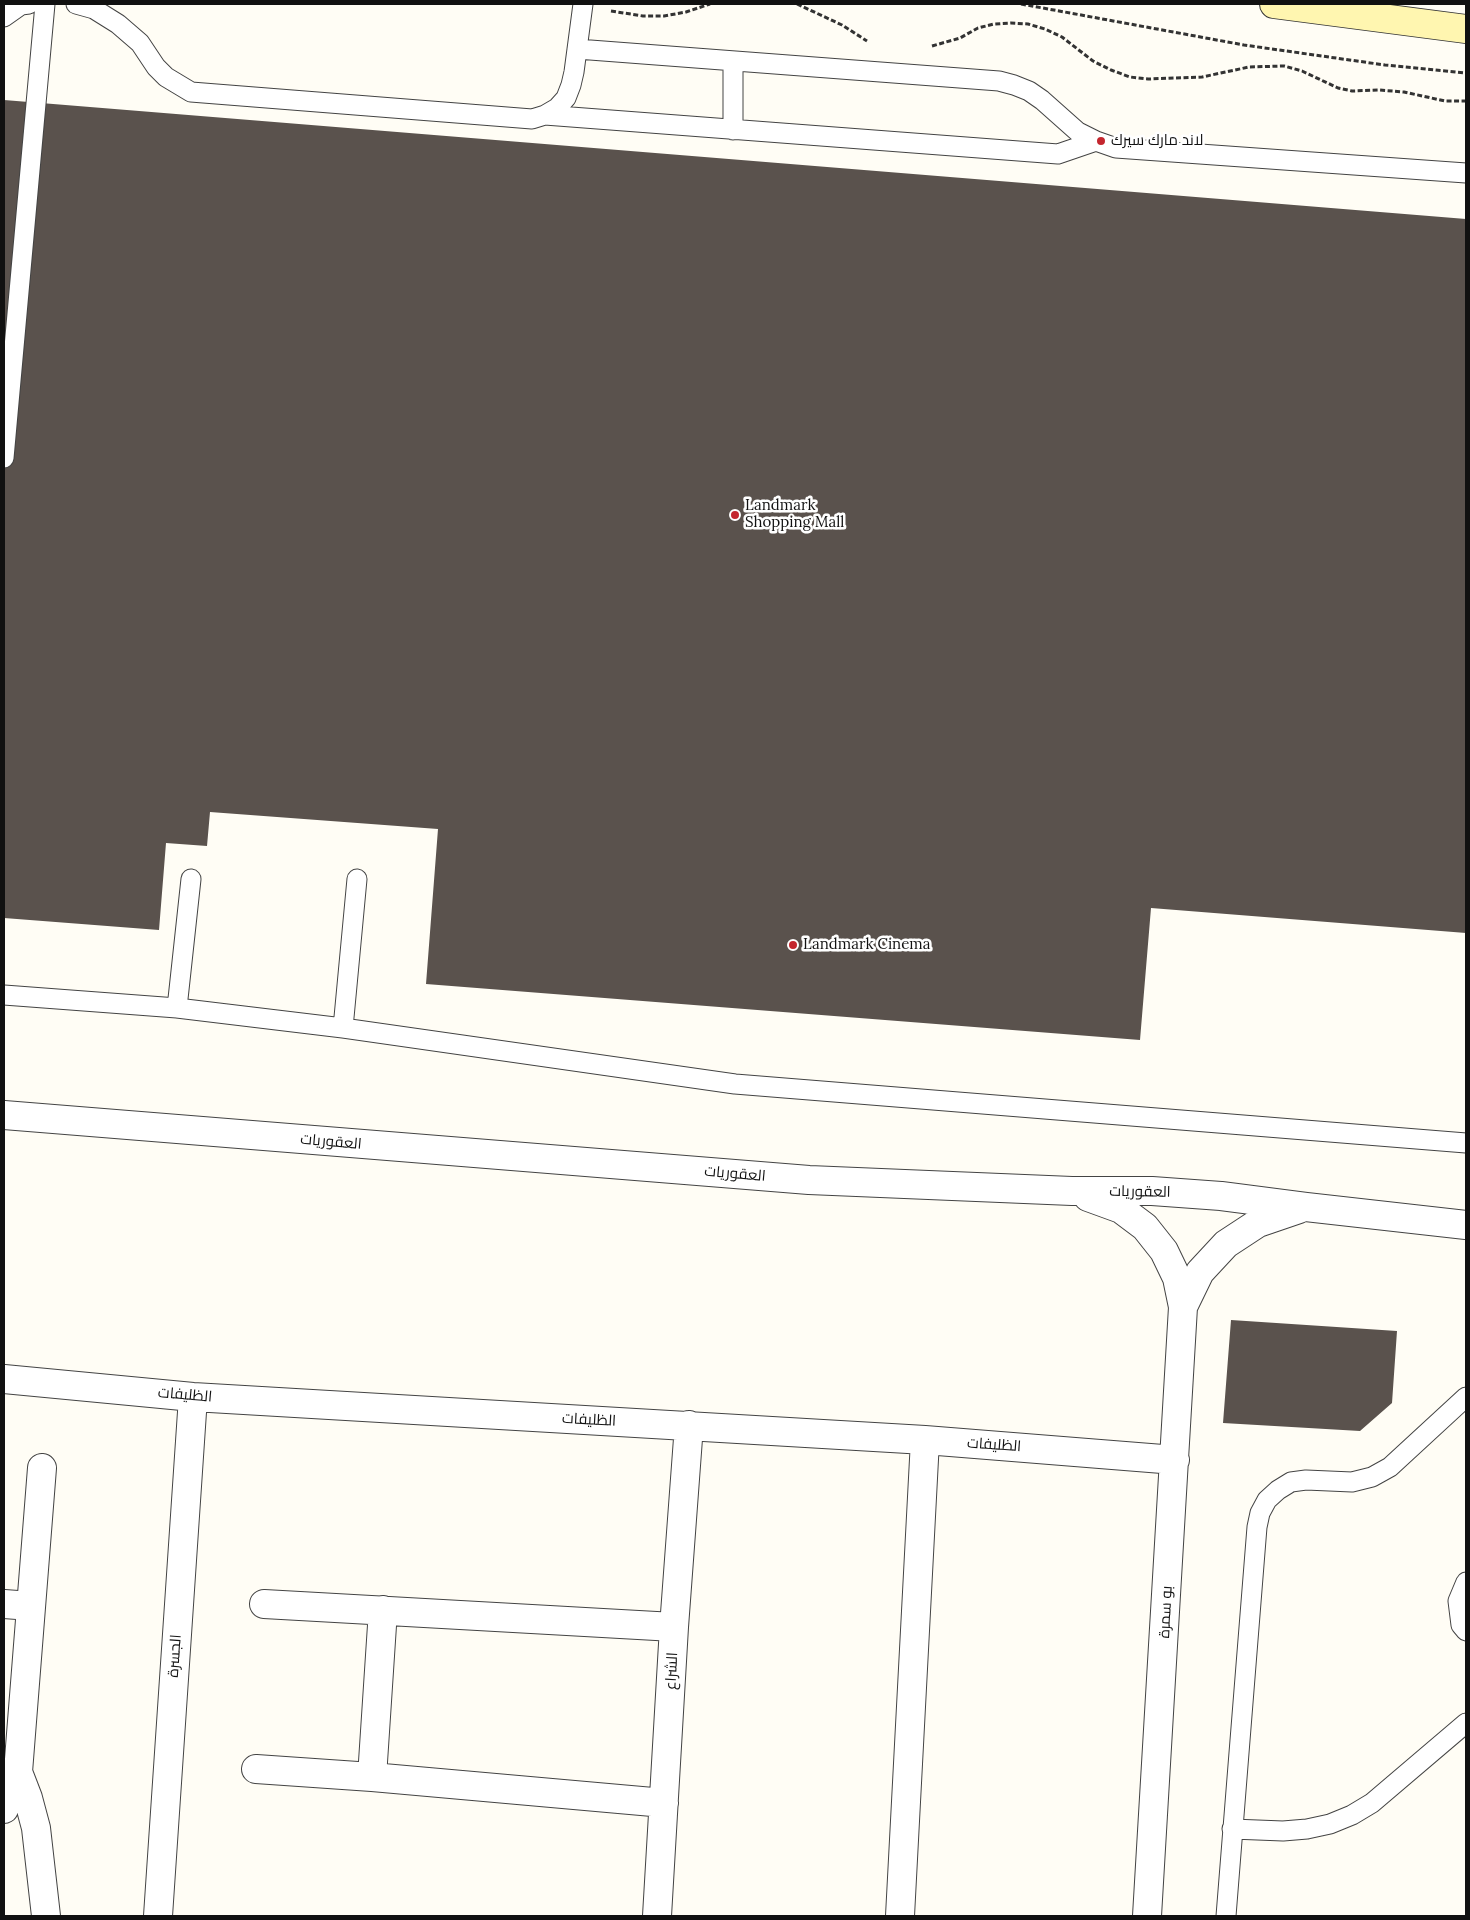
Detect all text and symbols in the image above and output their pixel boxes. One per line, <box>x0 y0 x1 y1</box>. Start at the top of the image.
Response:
place label: لاند مارك سيرك <box>1111 132 1203 150</box>
marker: لاند مارك سيرك <box>1095 135 1107 147</box>
place label: Landmark Shopping Mall <box>745 497 844 532</box>
marker: Landmark Shopping Mall <box>729 509 741 521</box>
place label: Landmark Cinema <box>803 936 930 954</box>
marker: Landmark Cinema <box>787 939 799 951</box>
street label: العقوريات <box>300 1130 362 1154</box>
street label: العقوريات <box>704 1162 766 1186</box>
street label: العقوريات <box>1109 1182 1171 1202</box>
street label: الظليفات <box>157 1384 213 1406</box>
street label: الظليفات <box>561 1410 617 1430</box>
street label: الظليفات <box>966 1434 1022 1456</box>
street label: بو سمرة <box>1156 1585 1176 1639</box>
street label: الجسرة <box>165 1634 185 1678</box>
street label: الشراع <box>662 1652 682 1690</box>

